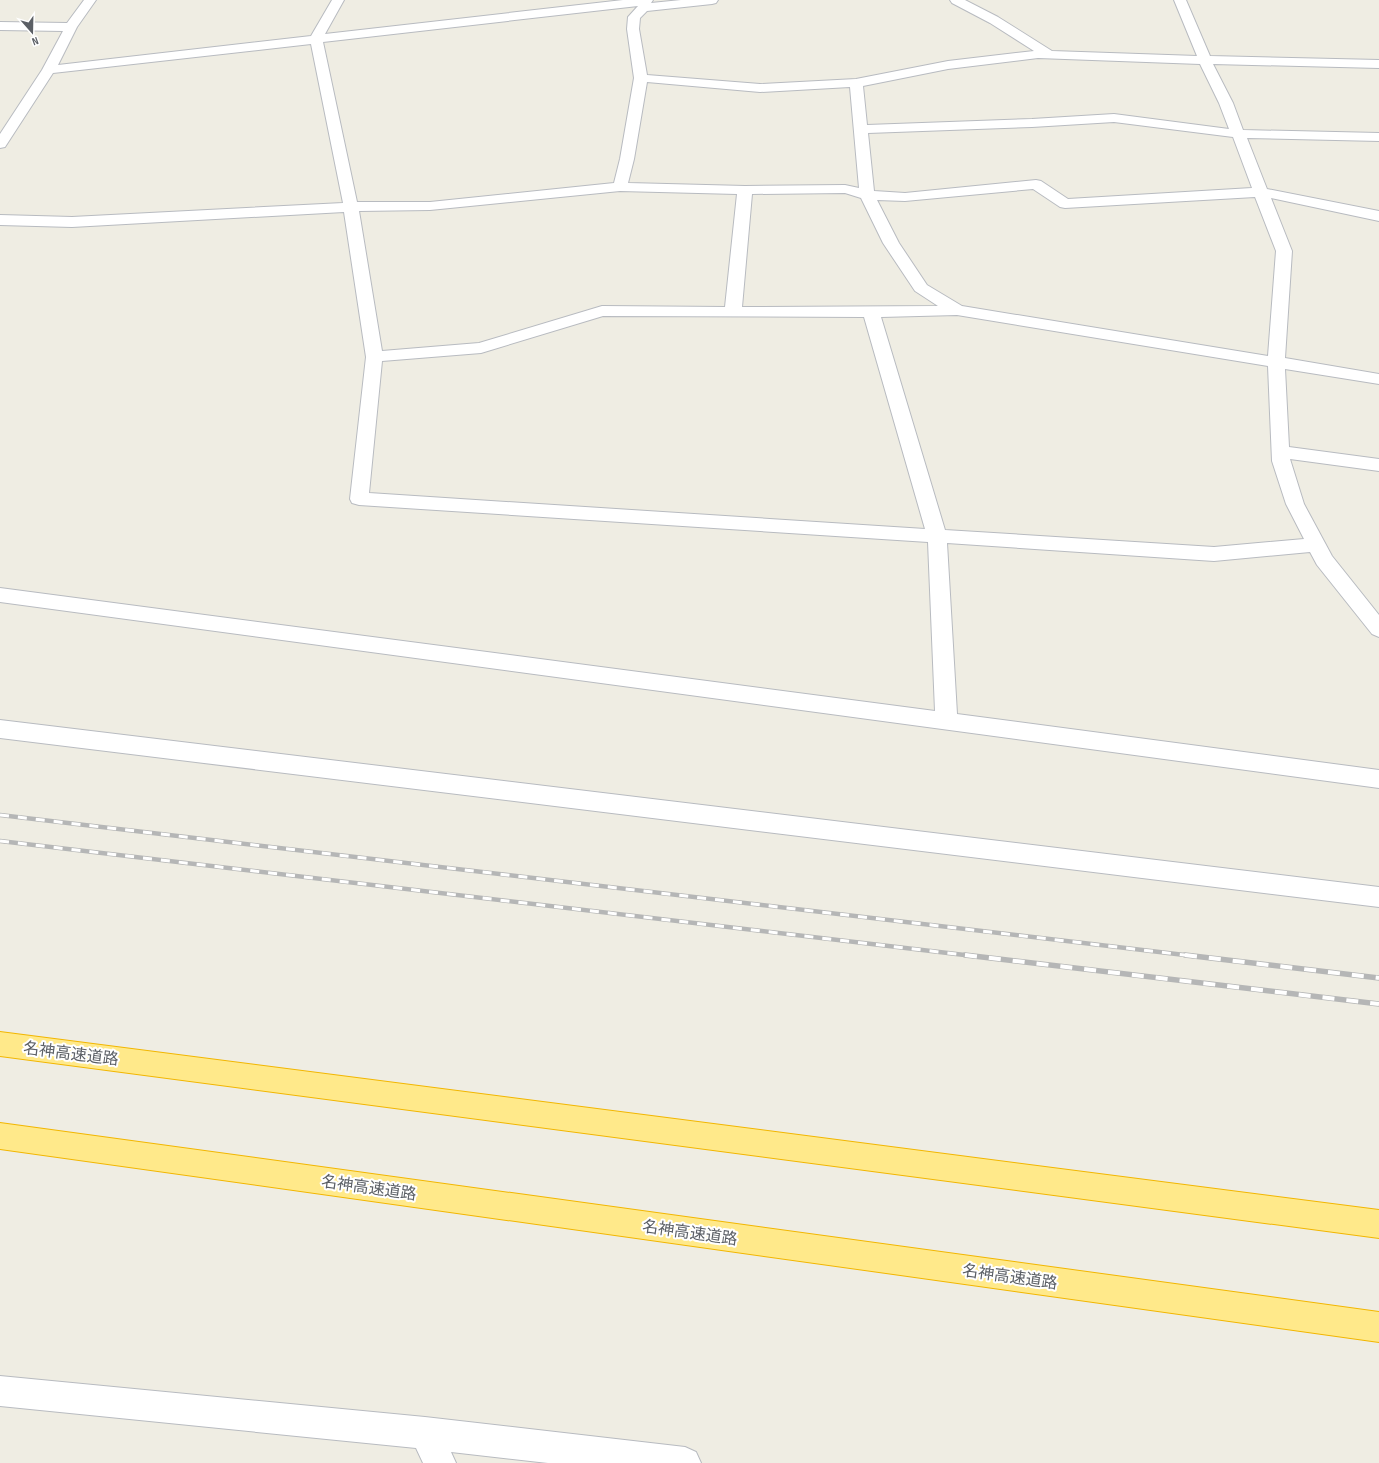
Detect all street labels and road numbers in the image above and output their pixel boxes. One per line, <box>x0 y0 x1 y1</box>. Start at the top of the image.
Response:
street label: 名神高速道路 <box>22 1039 120 1070</box>
street label: 名神高速道路 <box>320 1172 418 1205</box>
street label: 名神高速道路 <box>641 1217 739 1250</box>
street label: 名神高速道路 <box>961 1261 1059 1294</box>

